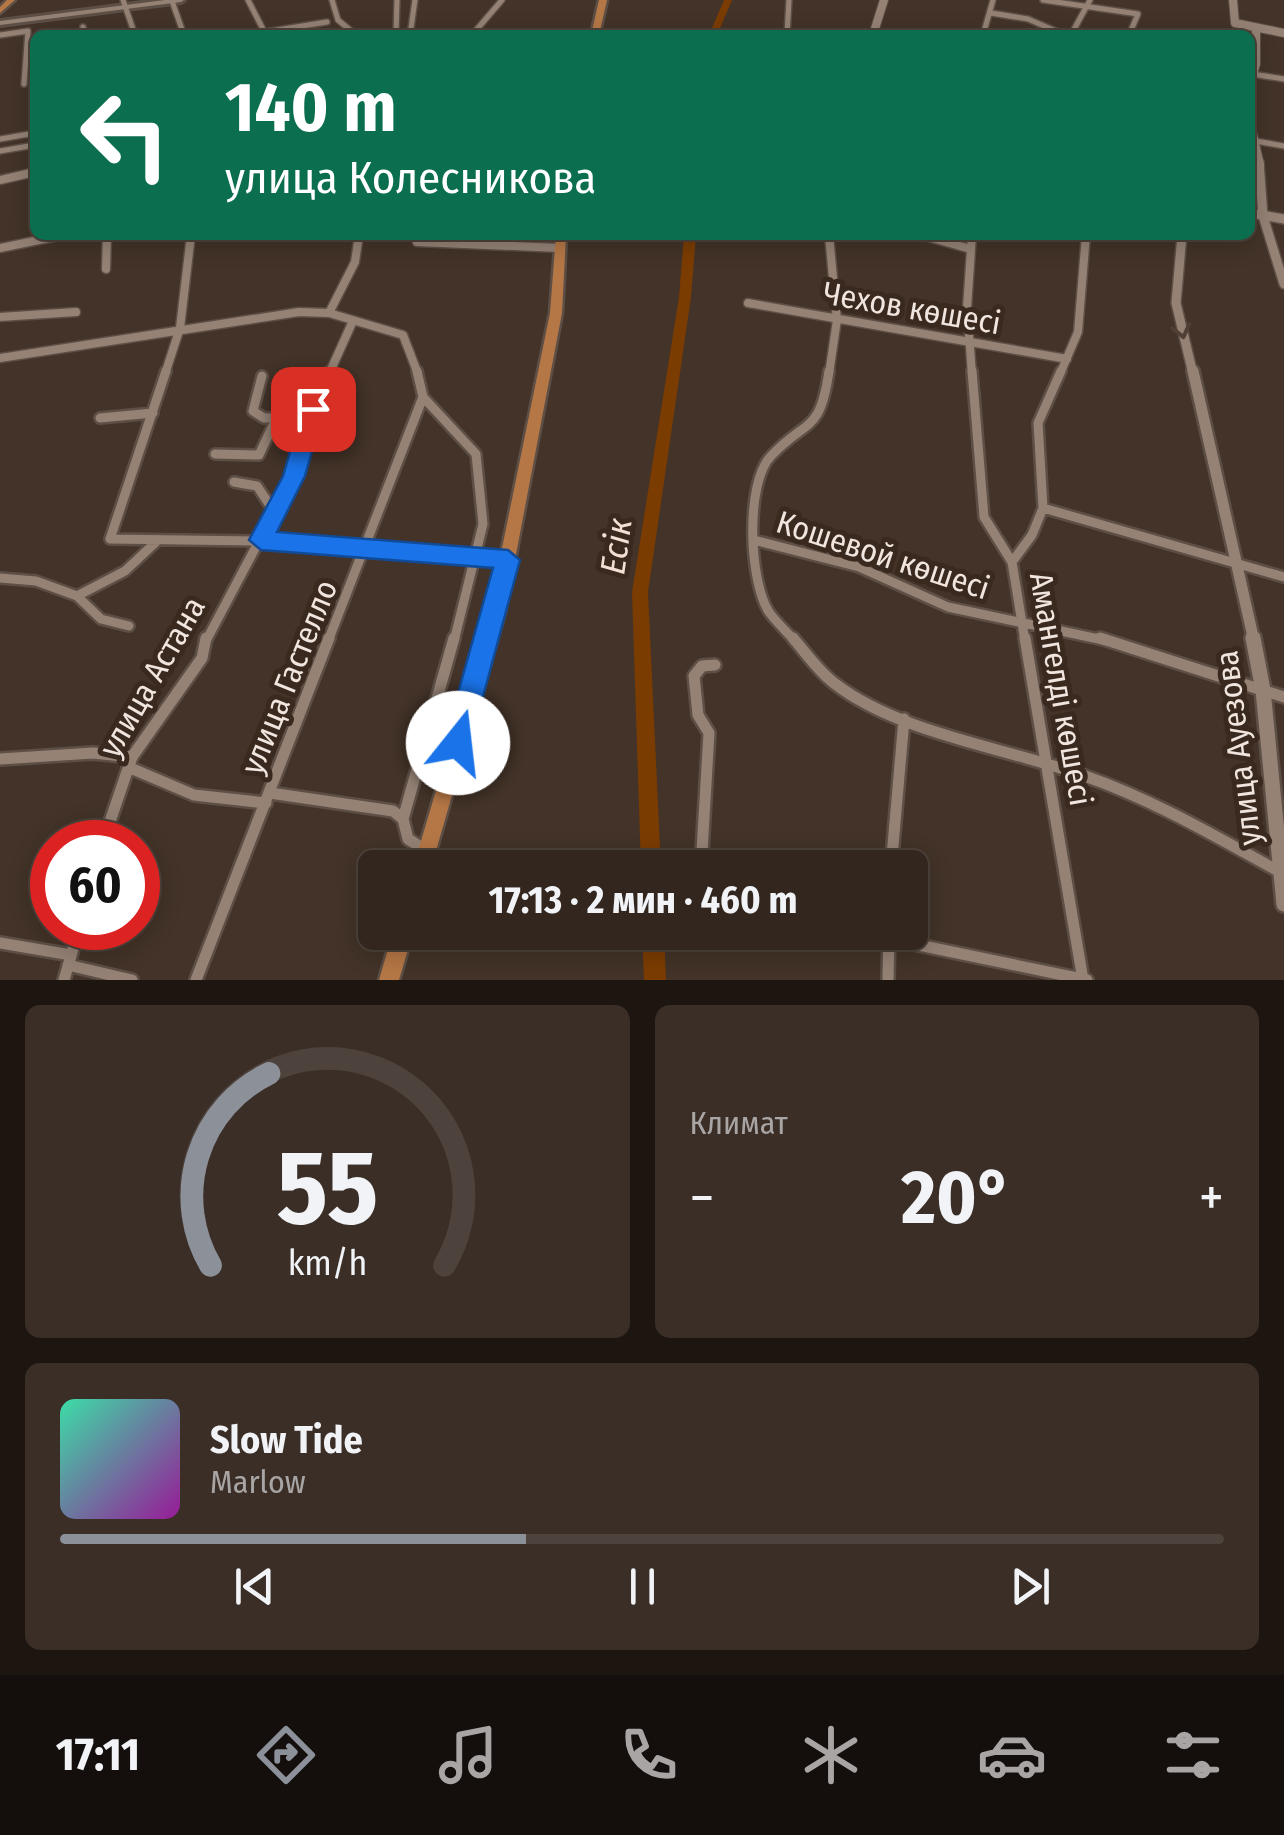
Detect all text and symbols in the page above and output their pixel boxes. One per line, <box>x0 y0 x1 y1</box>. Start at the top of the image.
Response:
text: 140 m <box>225 66 397 150</box>
icon: left <box>60 70 190 200</box>
text: улица Колесникова <box>225 151 596 205</box>
street label: Чехов көшесі <box>820 274 1004 342</box>
one-way arrow <box>1170 322 1191 339</box>
pin <box>271 367 356 452</box>
icon: arrive <box>286 382 341 437</box>
street label: Кошевой көшесі <box>772 503 994 607</box>
water label: Есік <box>591 515 641 577</box>
street label: Амангелді көшесі <box>1022 569 1100 809</box>
street label: улица Гастелло <box>233 574 345 780</box>
street label: улица Астана <box>91 590 213 764</box>
street label: улица Ауезова <box>1207 648 1269 848</box>
position arrow <box>406 691 510 795</box>
speed limit sign: 60 <box>30 820 160 950</box>
text: 17:13 · 2 мин · 460 m <box>488 877 798 923</box>
text: Климат <box>690 1104 788 1142</box>
text: 55 <box>276 1126 378 1251</box>
text: 20° <box>901 1153 1012 1243</box>
text: − <box>690 1165 714 1231</box>
text: + <box>1199 1165 1224 1231</box>
text: km/h <box>287 1242 367 1284</box>
text: Slow Tide <box>210 1417 363 1463</box>
text: Marlow <box>210 1463 306 1501</box>
icon: previous <box>227 1559 282 1614</box>
icon: pause <box>615 1559 670 1614</box>
icon: next <box>1003 1559 1058 1614</box>
icon: directions <box>251 1720 321 1790</box>
icon: music <box>433 1720 503 1790</box>
icon: phone <box>614 1720 684 1790</box>
icon: climate <box>796 1720 866 1790</box>
icon: car <box>977 1720 1047 1790</box>
icon: filters <box>1158 1720 1228 1790</box>
text: 17:11 <box>56 1728 140 1782</box>

